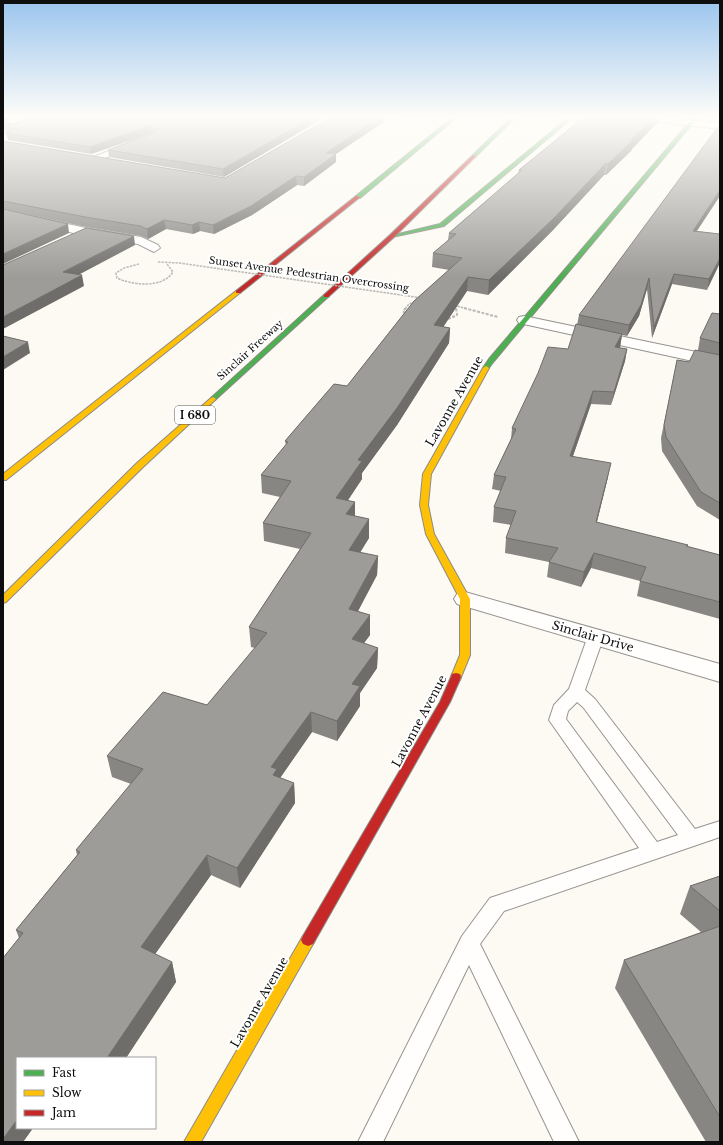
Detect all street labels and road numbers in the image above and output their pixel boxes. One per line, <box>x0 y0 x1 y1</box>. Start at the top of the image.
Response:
street label: Sunset Avenue Pedestrian Overcrossing <box>208 254 411 295</box>
street label: Sinclair Freeway <box>214 317 286 383</box>
street label: Lavonne Avenue <box>422 353 486 449</box>
road number: I 680 <box>175 406 215 424</box>
street label: Sinclair Drive <box>550 617 636 655</box>
street label: Lavonne Avenue <box>388 672 450 770</box>
street label: Lavonne Avenue <box>227 954 291 1050</box>

